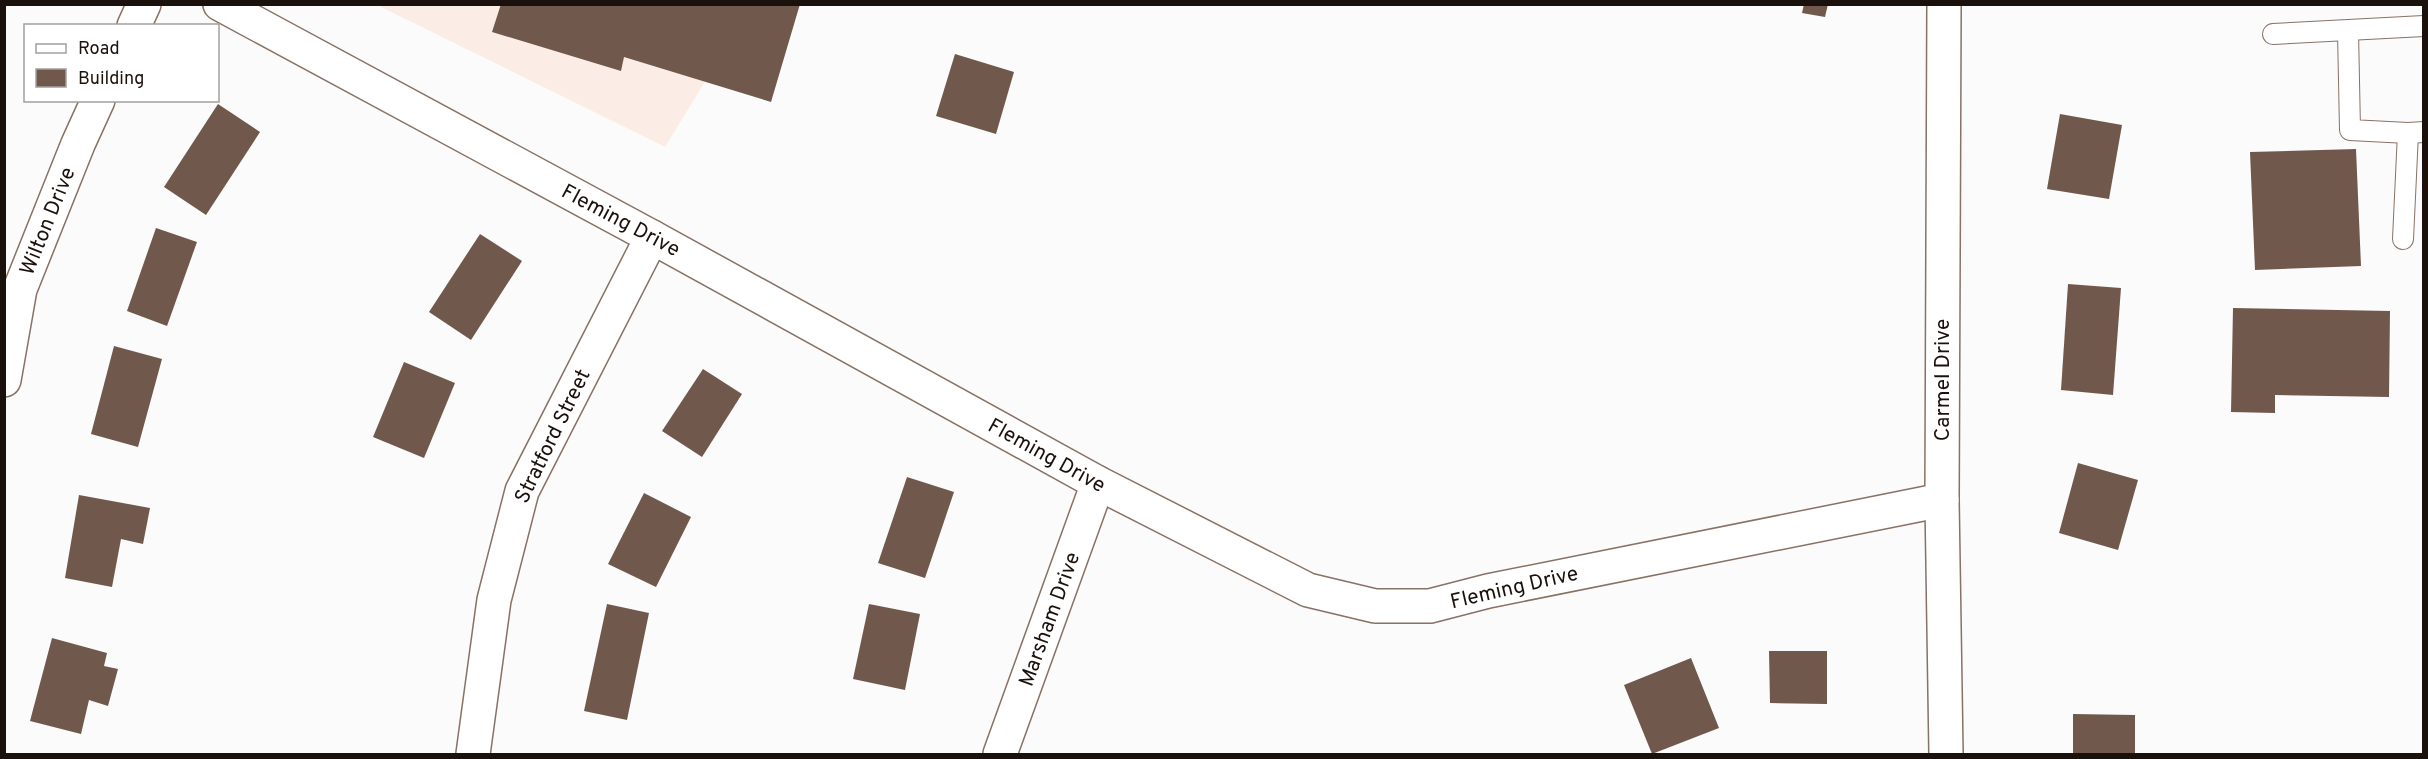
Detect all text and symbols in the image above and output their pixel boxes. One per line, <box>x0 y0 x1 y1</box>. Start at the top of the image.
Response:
legend <box>24 24 219 102</box>
text: Road <box>78 38 120 61</box>
text: Building <box>78 68 144 91</box>
street label: Wilton Drive <box>14 164 82 280</box>
street label: Fleming Drive <box>556 179 684 264</box>
street label: Carmel Drive <box>1930 319 1957 441</box>
street label: Stratford Street <box>509 365 597 508</box>
street label: Fleming Drive <box>983 413 1110 500</box>
street label: Marsham Drive <box>1014 549 1087 690</box>
street label: Fleming Drive <box>1448 561 1581 616</box>

